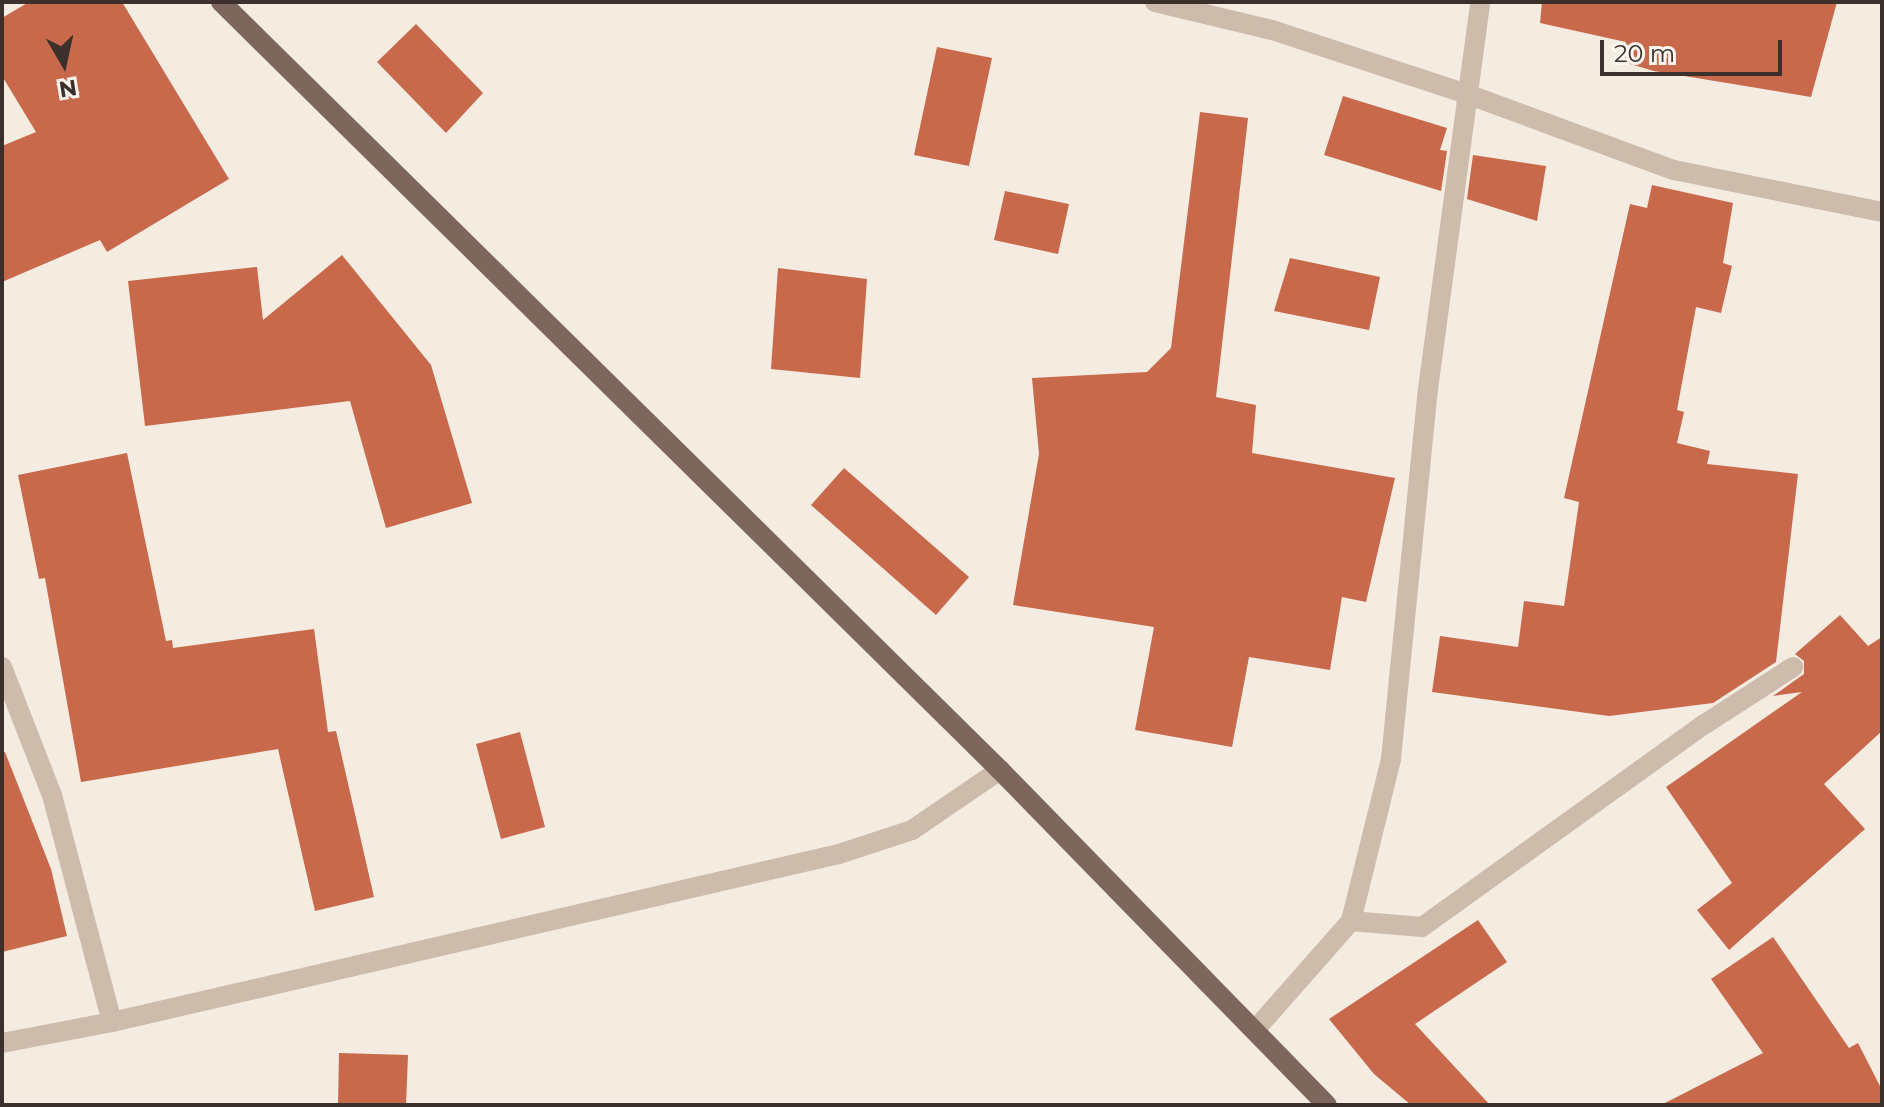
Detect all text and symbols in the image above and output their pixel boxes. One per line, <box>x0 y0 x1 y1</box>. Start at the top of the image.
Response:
north arrow <box>24 24 104 104</box>
scale bar <box>1604 24 1786 74</box>
text: 20 m <box>1614 39 1675 68</box>
text: N <box>57 73 79 103</box>

